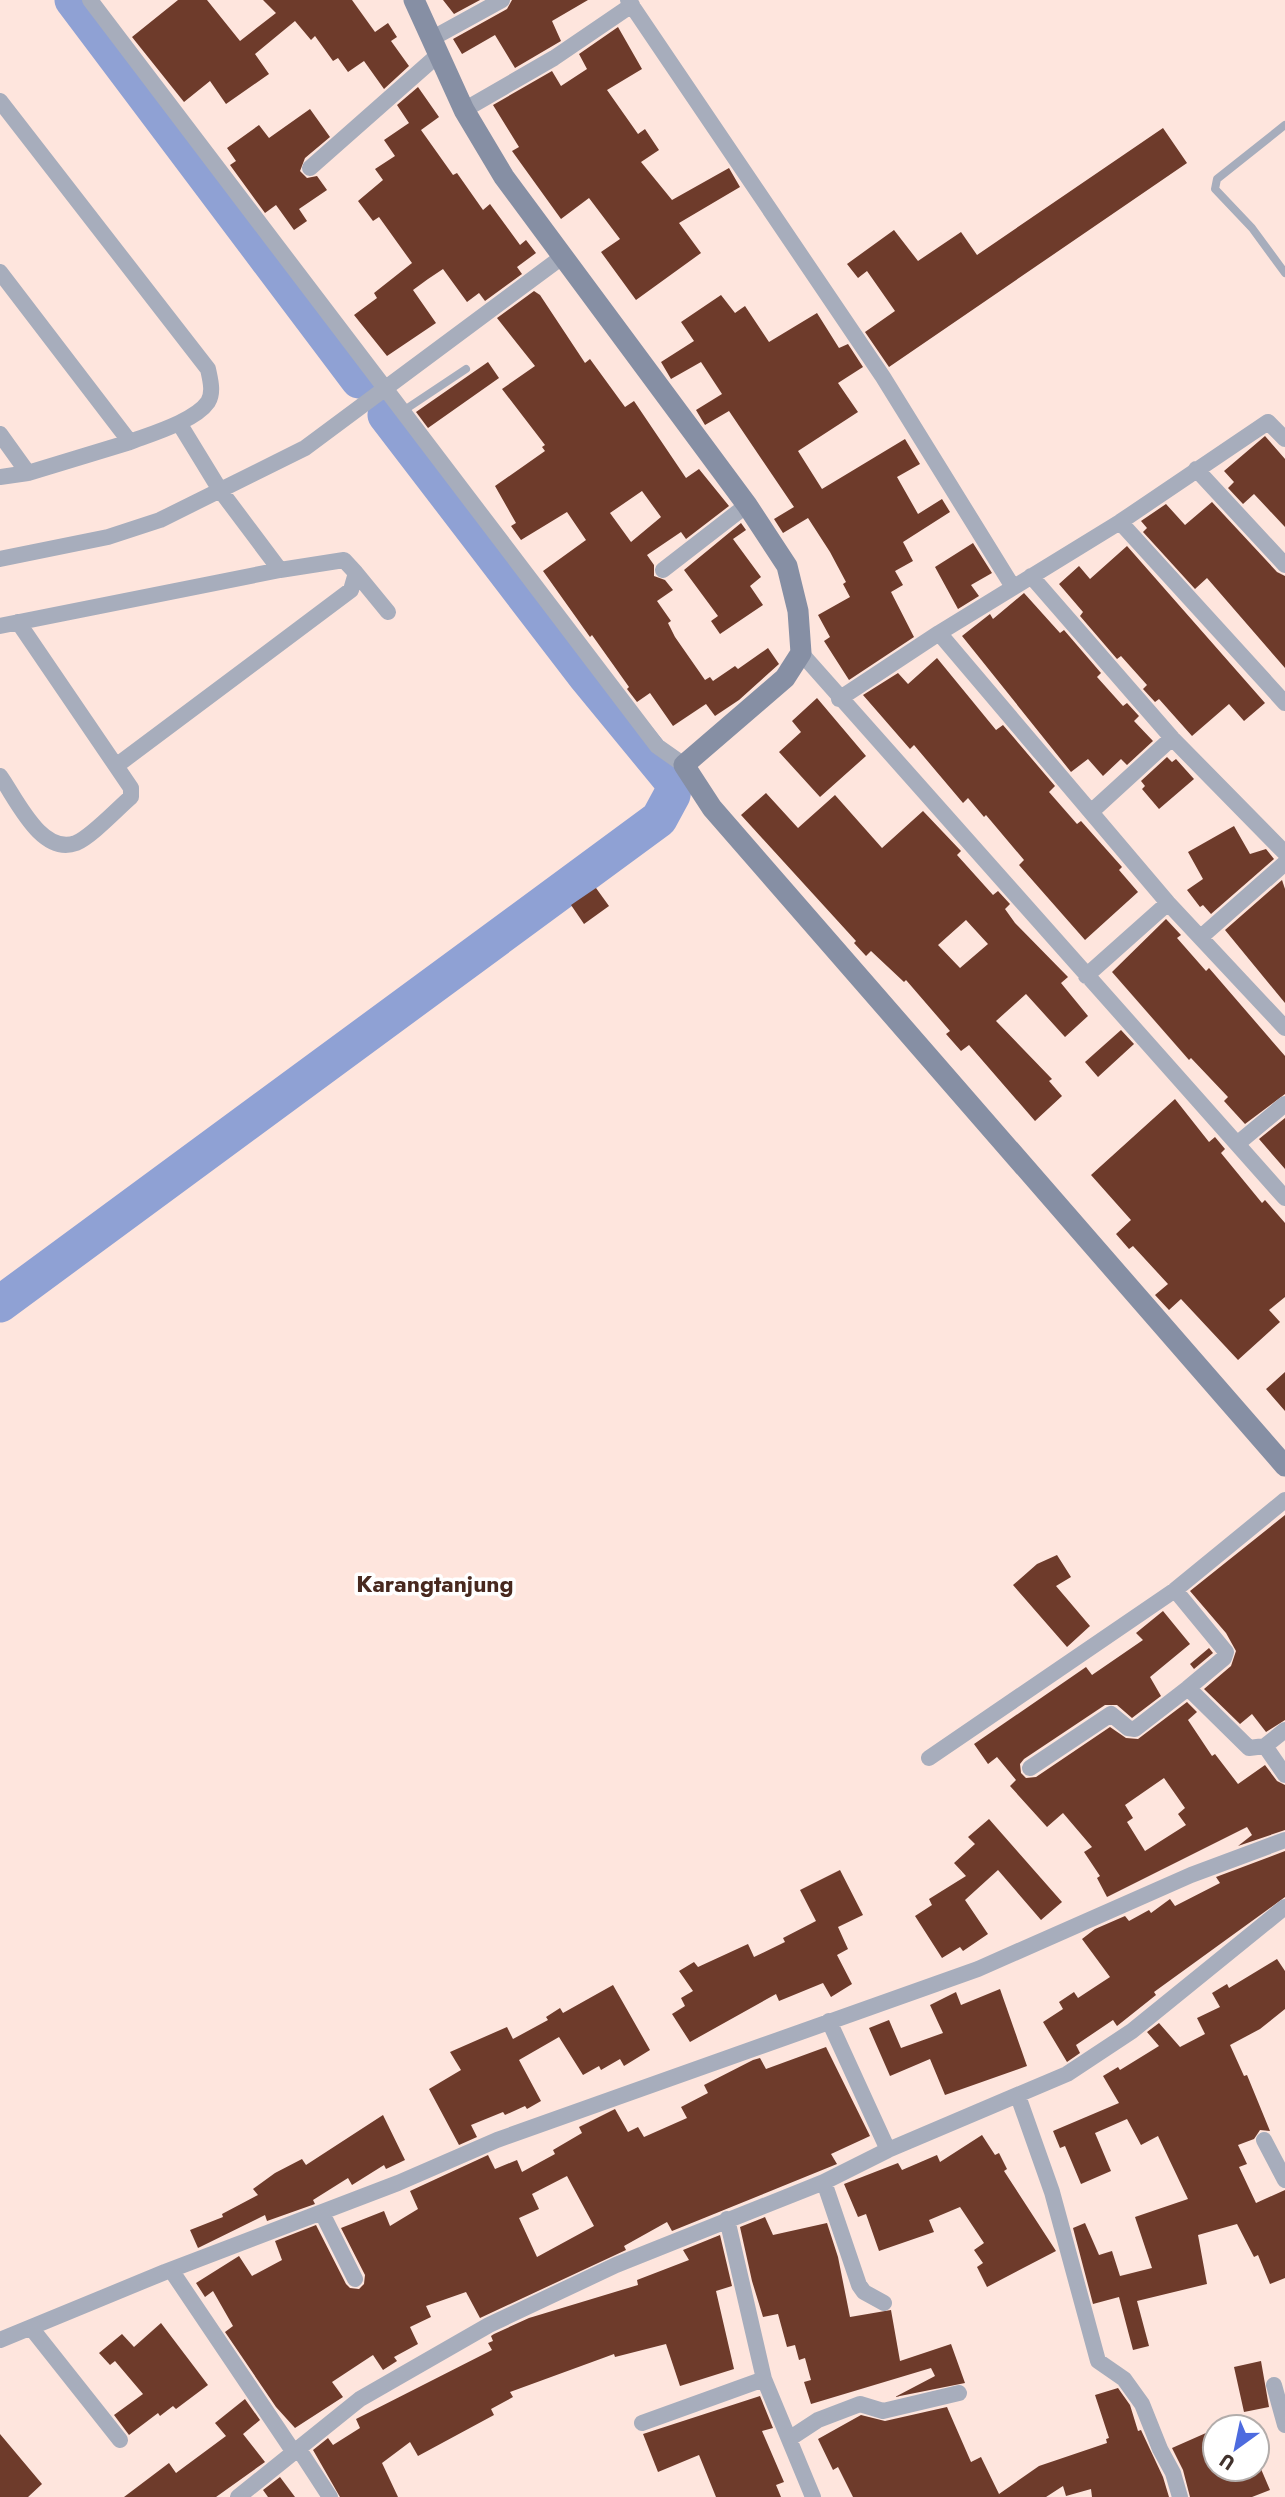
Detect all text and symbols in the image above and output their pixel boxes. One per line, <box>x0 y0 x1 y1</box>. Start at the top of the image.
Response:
district label: Karangtanjung <box>356 1567 514 1601</box>
north arrow <box>1201 2413 1271 2483</box>
text: U <box>1214 2447 1240 2477</box>

